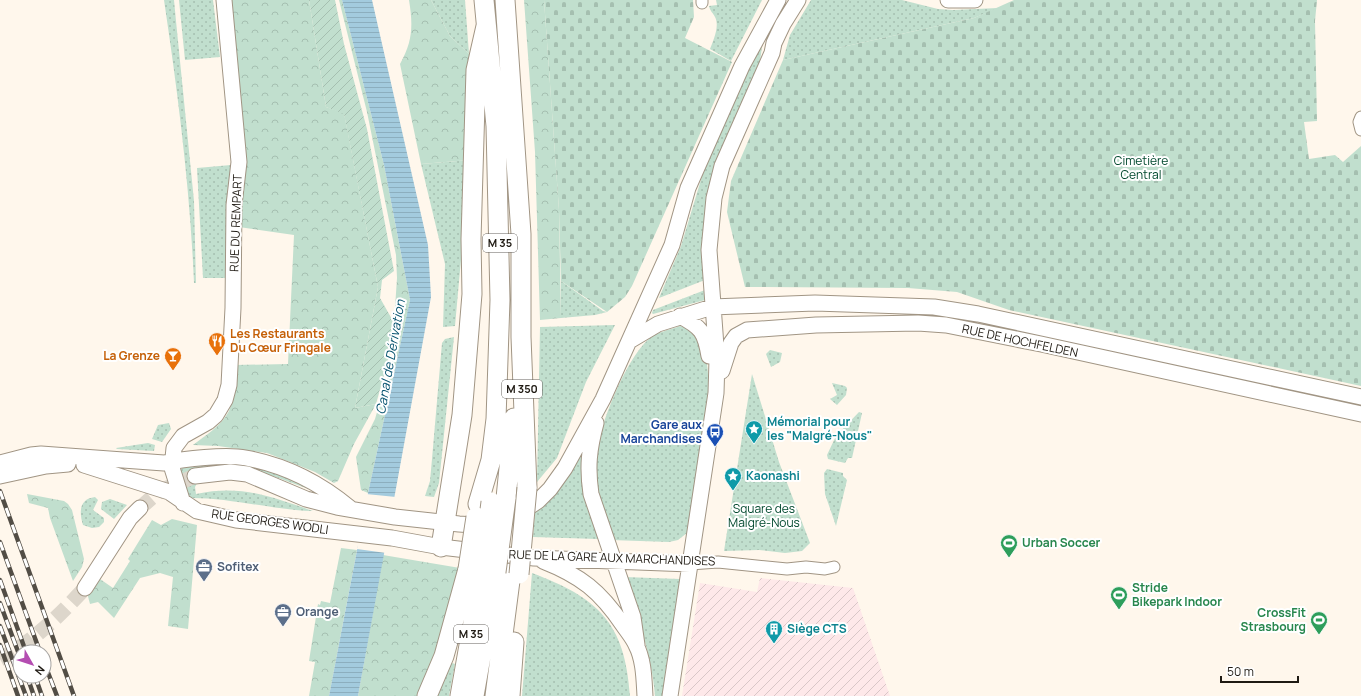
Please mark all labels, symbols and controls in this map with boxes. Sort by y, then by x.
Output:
park label: Cimetière Central [1114,152,1168,183]
street label: RUE DU REMPART [225,173,246,272]
road number: M 35 [483,234,517,252]
water label: Canal de Dérivation [371,297,409,416]
street label: RUE DE HOCHFELDEN [960,320,1080,361]
place label: Les Restaurants Du Cœur Fringale [230,325,331,356]
restaurant icon: Les Restaurants Du Cœur Fringale [207,331,227,356]
bar icon: La Grenze [163,346,183,371]
place label: La Grenze [103,347,160,364]
road number: M 350 [502,380,542,398]
place label: Mémorial pour les "Malgré-Nous" [767,413,872,444]
place label: Gare aux Marchandises [620,416,703,447]
place icon: Mémorial pour les "Malgré-Nous" [744,419,764,444]
bus stop icon: Gare aux Marchandises [705,422,725,447]
place icon: Kaonashi [723,466,743,491]
place label: Kaonashi [746,467,800,484]
park label: Square des Malgré-Nous [728,500,800,531]
street label: RUE GEORGES WODLI [211,505,330,538]
sports icon: Urban Soccer [999,533,1019,558]
place label: Urban Soccer [1022,534,1101,551]
street label: RUE DE LA GARE AUX MARCHANDISES [508,545,716,570]
office icon: Sofitex [194,557,214,582]
place label: Sofitex [217,558,259,575]
place label: Stride Bikepark Indoor [1132,579,1222,610]
sports icon: Stride Bikepark Indoor [1109,585,1129,610]
office icon: Orange [273,602,293,627]
place label: Orange [296,603,339,620]
place label: CrossFit Strasbourg [1241,604,1306,635]
sports icon: CrossFit Strasbourg [1309,610,1329,635]
building icon: Siège CTS [764,619,784,644]
place label: Siège CTS [787,620,847,637]
road number: M 35 [454,625,488,643]
north arrow [12,644,52,684]
scale bar [1221,658,1298,684]
text: N [32,663,48,678]
text: 50 m [1227,663,1254,680]

